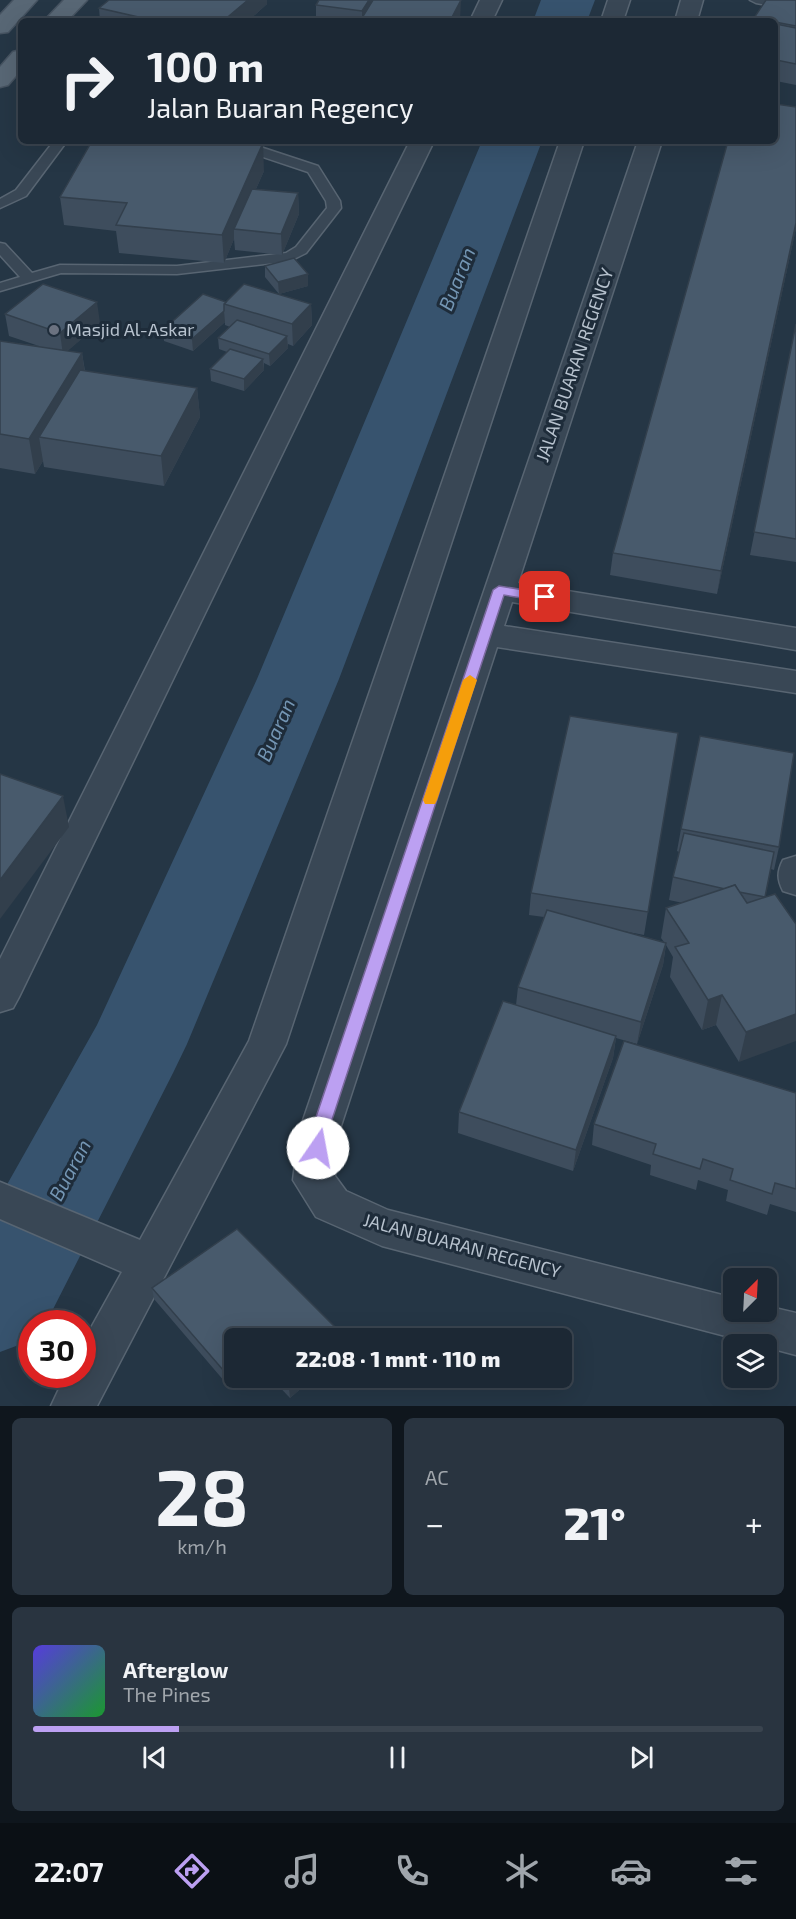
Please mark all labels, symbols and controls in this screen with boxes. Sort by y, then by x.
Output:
text: 100 m [147,40,264,90]
icon: right [48,42,126,120]
text: Jalan Buaran Regency [147,91,414,123]
water label: Buaran [433,244,480,314]
street label: JALAN BUARAN REGENCY [531,264,618,464]
place label: Masjid Al-Askar [66,318,195,340]
marker: Masjid Al-Askar [47,323,61,337]
pin [519,571,570,622]
icon: arrive [528,580,561,613]
water label: Buaran [251,695,299,765]
position arrow [286,1116,350,1180]
water label: Buaran [43,1135,95,1204]
street label: JALAN BUARAN REGENCY [361,1208,564,1282]
north arrow [723,1268,777,1322]
map controls [723,1268,777,1388]
speed limit sign: 30 [18,1310,96,1388]
button: layers [723,1334,777,1388]
text: 22:08 · 1 mnt · 110 m [295,1345,501,1371]
text: 28 [155,1448,249,1542]
text: AC [425,1465,449,1489]
text: 21° [564,1495,626,1549]
text: − [425,1503,444,1543]
text: + [745,1503,763,1543]
text: km/h [177,1534,227,1558]
text: Afterglow [123,1656,228,1682]
text: The Pines [123,1682,211,1706]
icon: previous [138,1741,171,1774]
icon: pause [381,1741,414,1774]
icon: next [625,1741,658,1774]
icon: directions [171,1850,213,1892]
icon: music [281,1850,323,1892]
icon: phone [391,1850,433,1892]
icon: climate [501,1850,543,1892]
icon: car [610,1850,652,1892]
icon: filters [720,1850,762,1892]
text: 22:07 [34,1855,103,1887]

